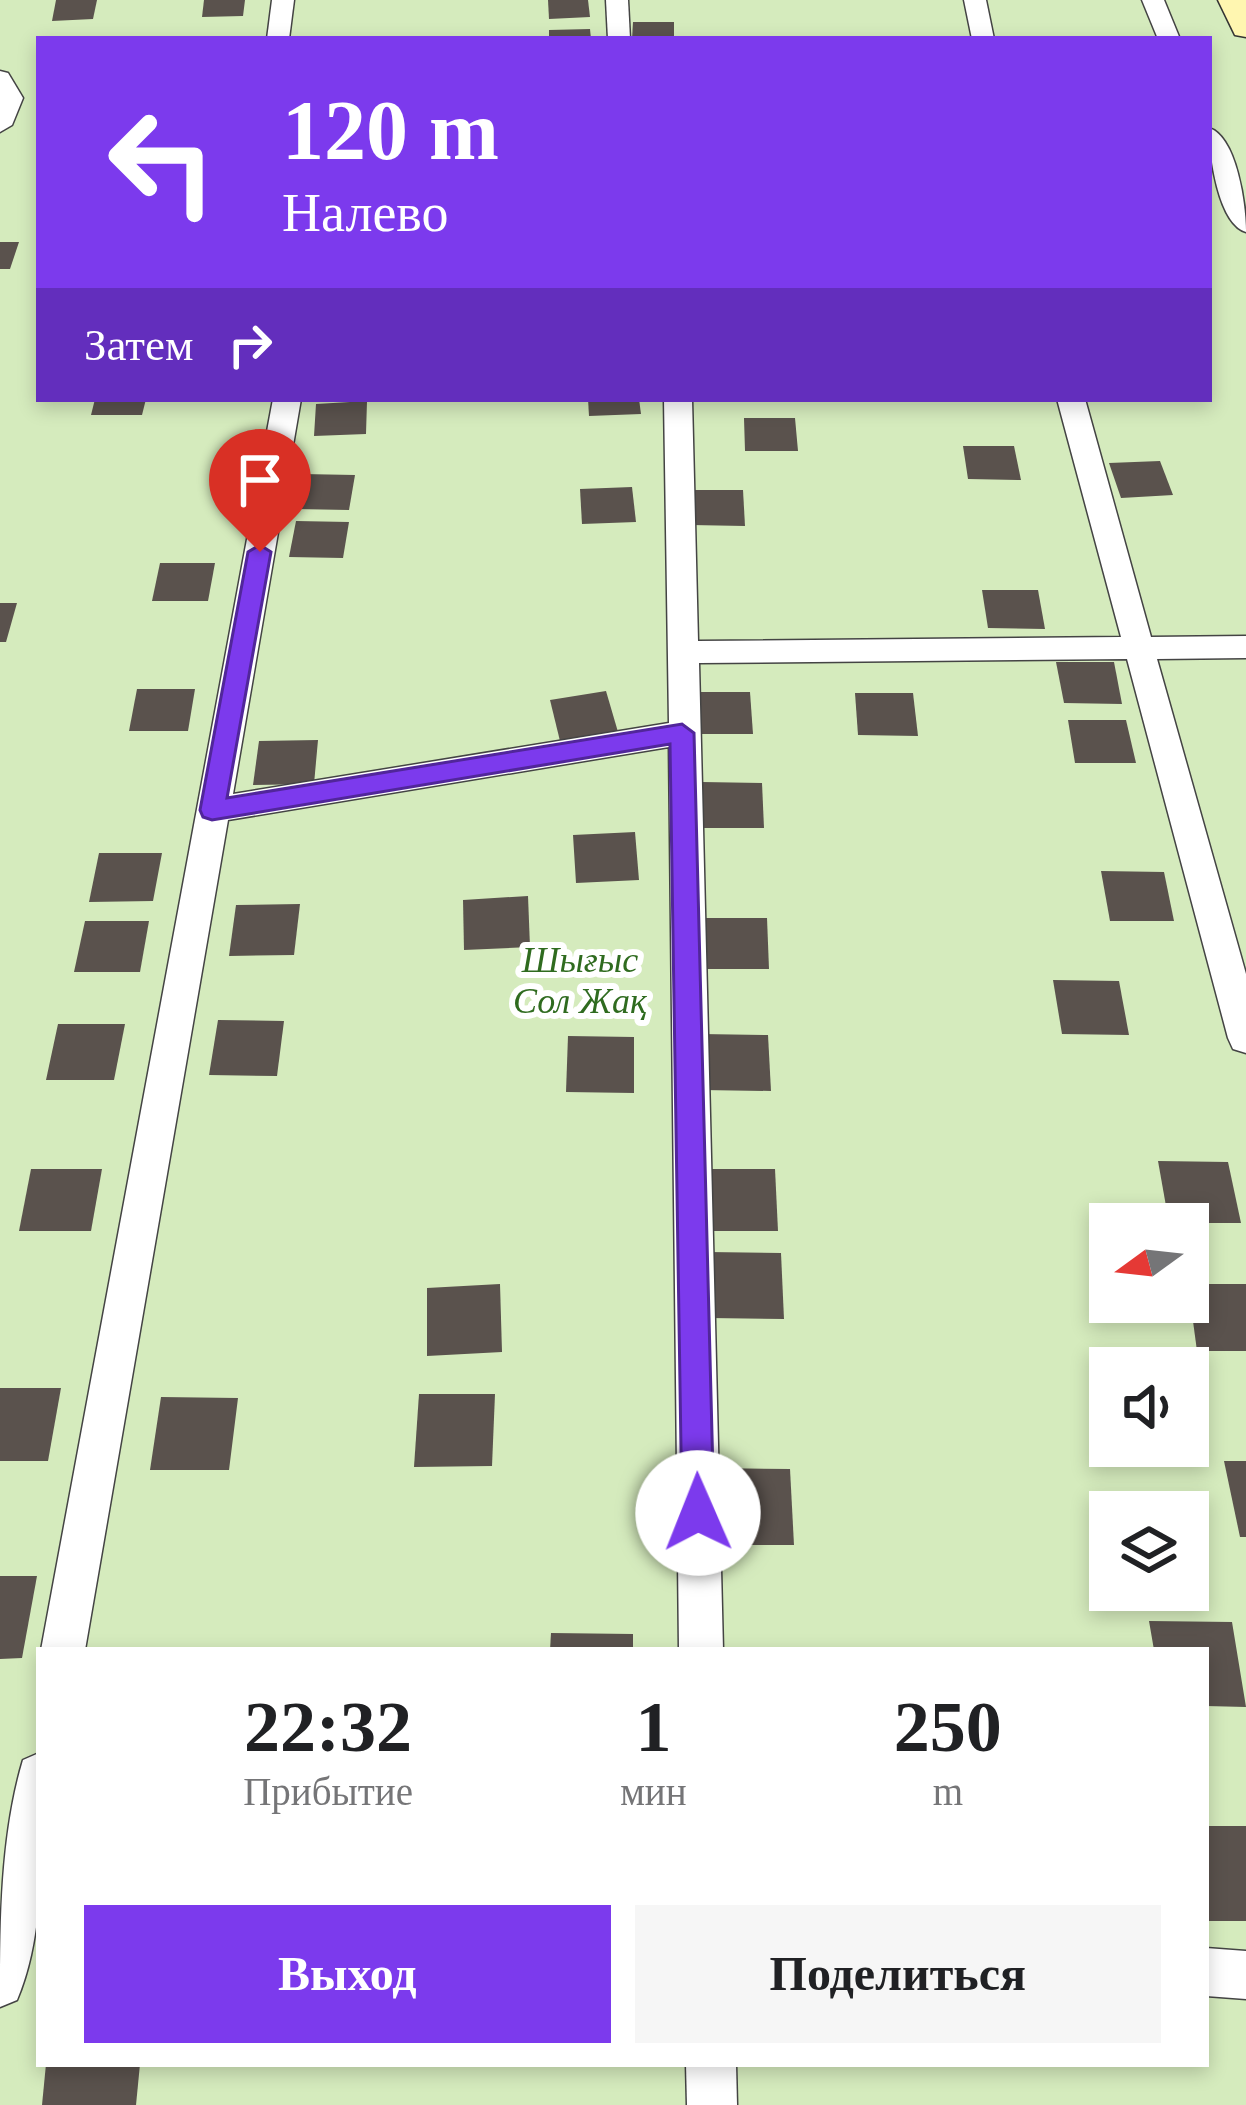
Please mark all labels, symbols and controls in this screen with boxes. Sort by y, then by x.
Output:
icon: left [84,84,240,240]
text: 120 m [282,84,499,177]
text: Налево [282,183,448,243]
icon: right [217,312,283,378]
text: Затем [84,320,193,370]
pin [209,429,311,552]
icon: arrive [227,447,293,513]
park label: Шығыс Сол Жақ [513,940,648,1021]
north arrow [1089,1203,1209,1323]
map controls [1089,1203,1209,1611]
button: sound [1089,1347,1209,1467]
position arrow [635,1450,761,1576]
button: layers [1089,1491,1209,1611]
text: 22:32 [244,1687,412,1767]
text: 1 [635,1687,671,1767]
text: 250 [894,1687,1002,1767]
text: Прибытие [243,1770,413,1813]
text: мин [620,1770,687,1813]
text: m [933,1770,963,1813]
button: Выход [84,1905,611,2043]
button: Поделиться [635,1905,1161,2043]

